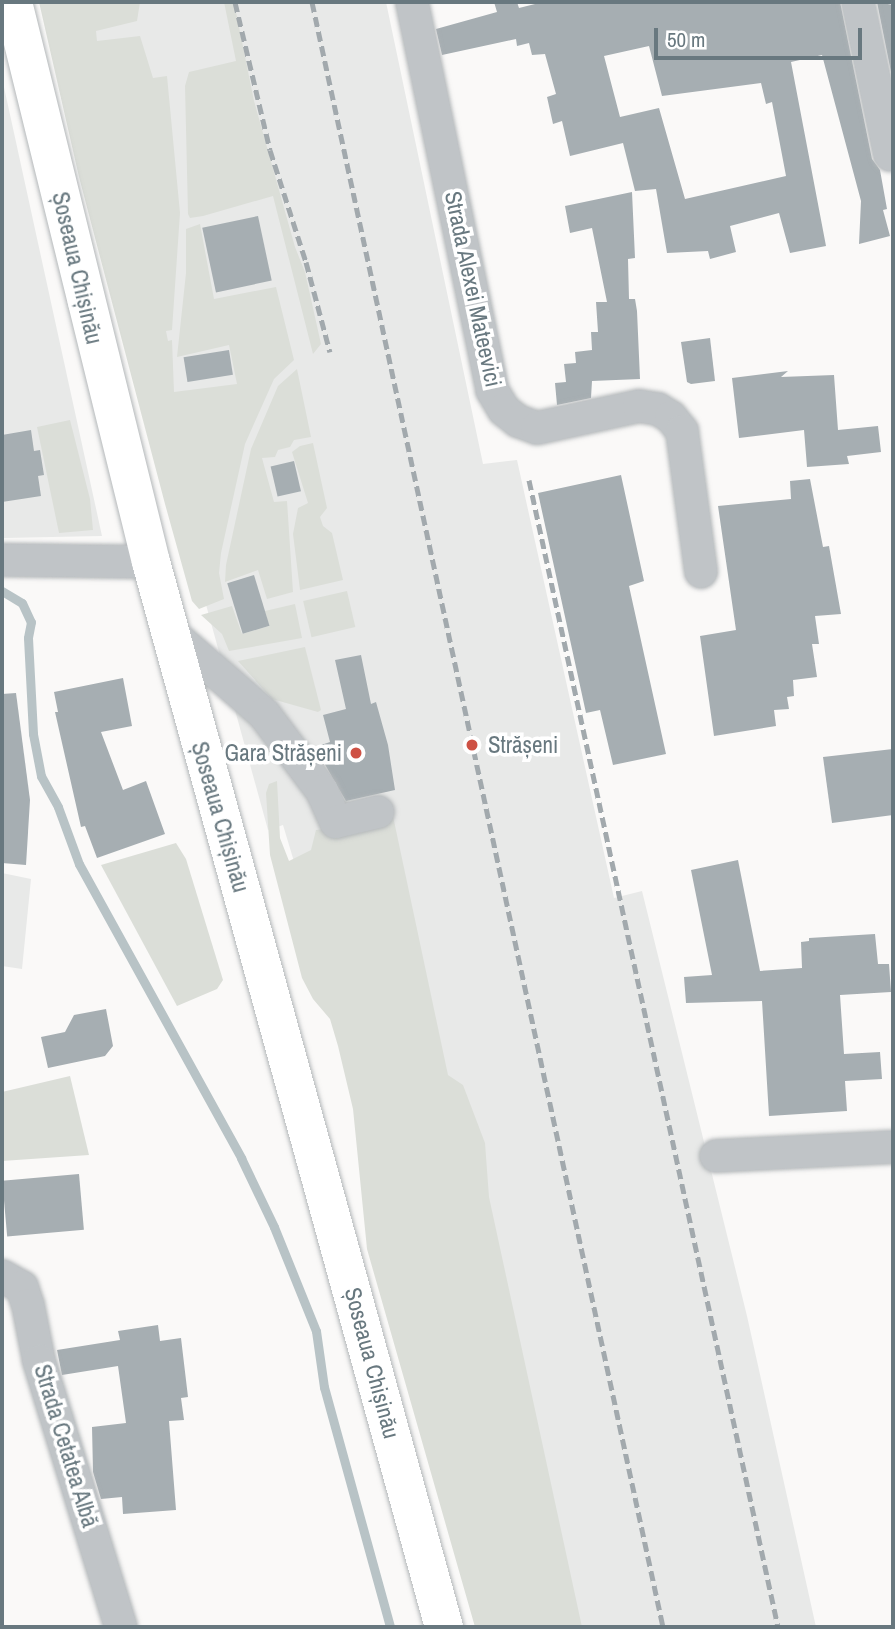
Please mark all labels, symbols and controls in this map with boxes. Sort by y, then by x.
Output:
scale bar [657,14,865,58]
text: 50 m [667,25,705,54]
street label: Strada Alexei Mateevici [439,188,507,390]
street label: Șoseaua Chișinău [46,189,108,347]
place label: Strășeni [488,731,558,759]
marker: Strășeni [462,735,482,755]
street label: Șoseaua Chișinău [185,739,255,895]
place label: Gara Strășeni [225,739,342,767]
marker: Gara Strășeni [348,745,364,761]
street label: Șoseaua Chișinău [339,1284,405,1442]
street label: Strada Cetatea Albă [28,1361,104,1531]

